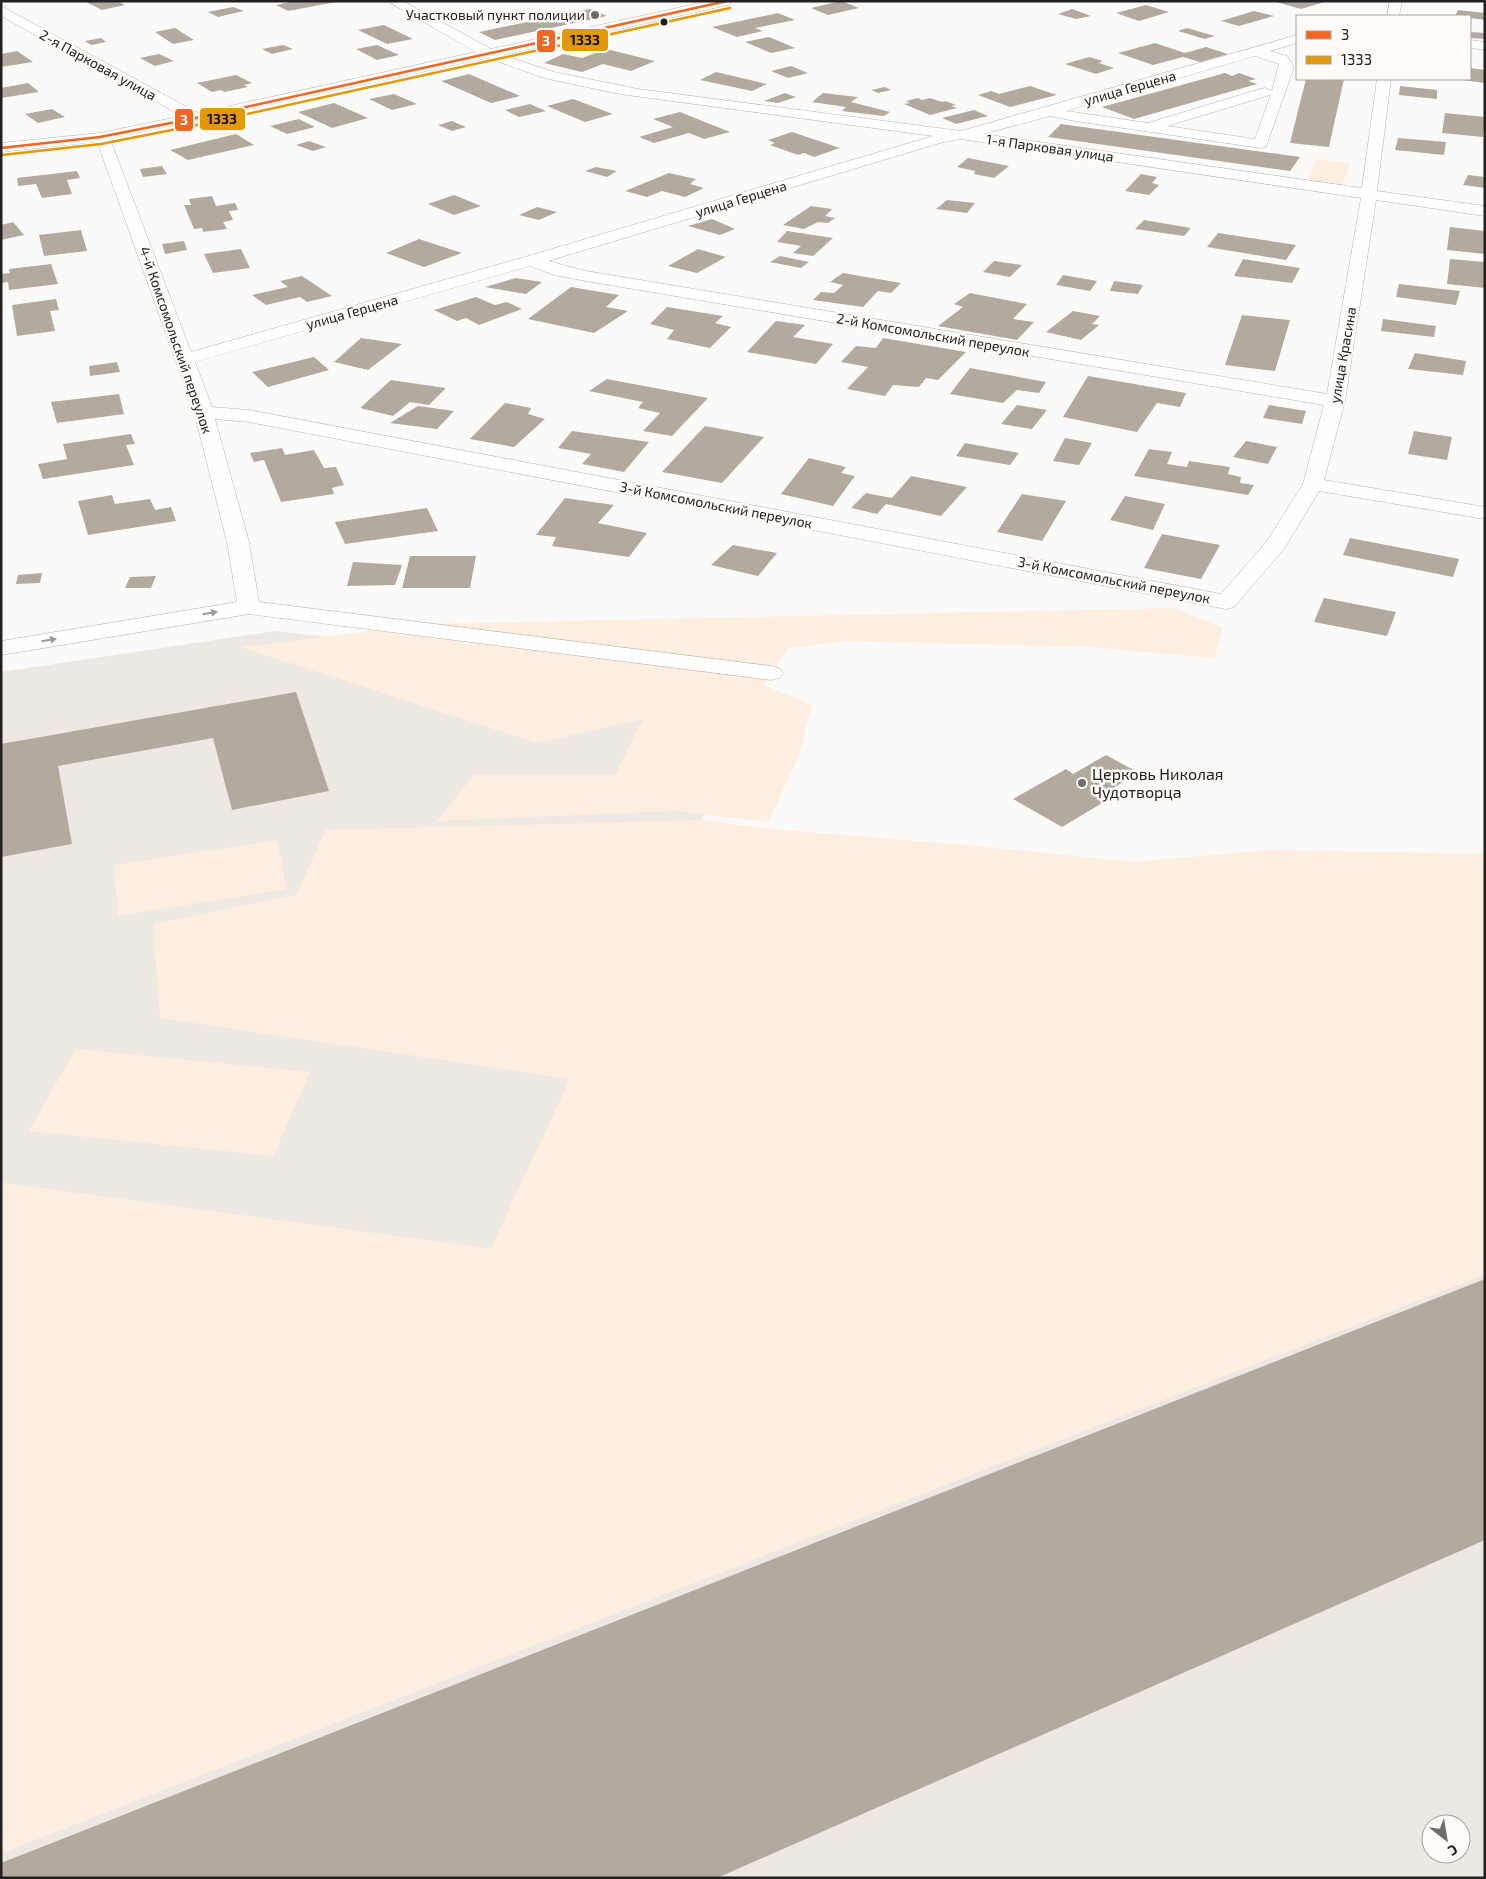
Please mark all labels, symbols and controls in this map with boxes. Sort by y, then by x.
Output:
place label: Участковый пункт полиции [406,6,585,23]
marker: Участковый пункт полиции [589,9,601,21]
legend [1296,15,1471,80]
unlabelled marker [659,17,669,27]
street label: 2-я Парковая улица [37,25,160,104]
text: 3 [1341,25,1349,43]
line badge: 1333 [561,28,609,52]
line badge: 3 [536,29,556,53]
text: 1333 [570,31,600,48]
text: 3 [542,32,550,49]
text: 1333 [1341,50,1372,68]
street label: улица Герцена [1082,66,1178,109]
line badge: 1333 [199,107,246,131]
line badge: 3 [174,108,194,132]
text: 1333 [207,110,237,127]
text: 3 [180,111,188,128]
street label: 1-я Парковая улица [985,130,1115,165]
street label: улица Герцена [693,177,789,220]
street label: 4-й Комсомольский переулок [136,244,217,436]
street label: улица Герцена [304,290,400,333]
street label: улица Красина [1326,305,1359,404]
street label: 2-й Комсомольский переулок [835,309,1032,360]
street label: 3-й Комсомольский переулок [618,477,814,532]
street label: 3-й Комсомольский переулок [1016,552,1212,607]
one-way arrow [202,609,218,617]
one-way arrow [42,636,58,644]
place label: Церковь Николая Чудотворца [1092,764,1223,802]
marker: Церковь Николая Чудотворца [1076,777,1088,789]
north arrow [1421,1814,1471,1864]
text: С [1445,1841,1461,1860]

